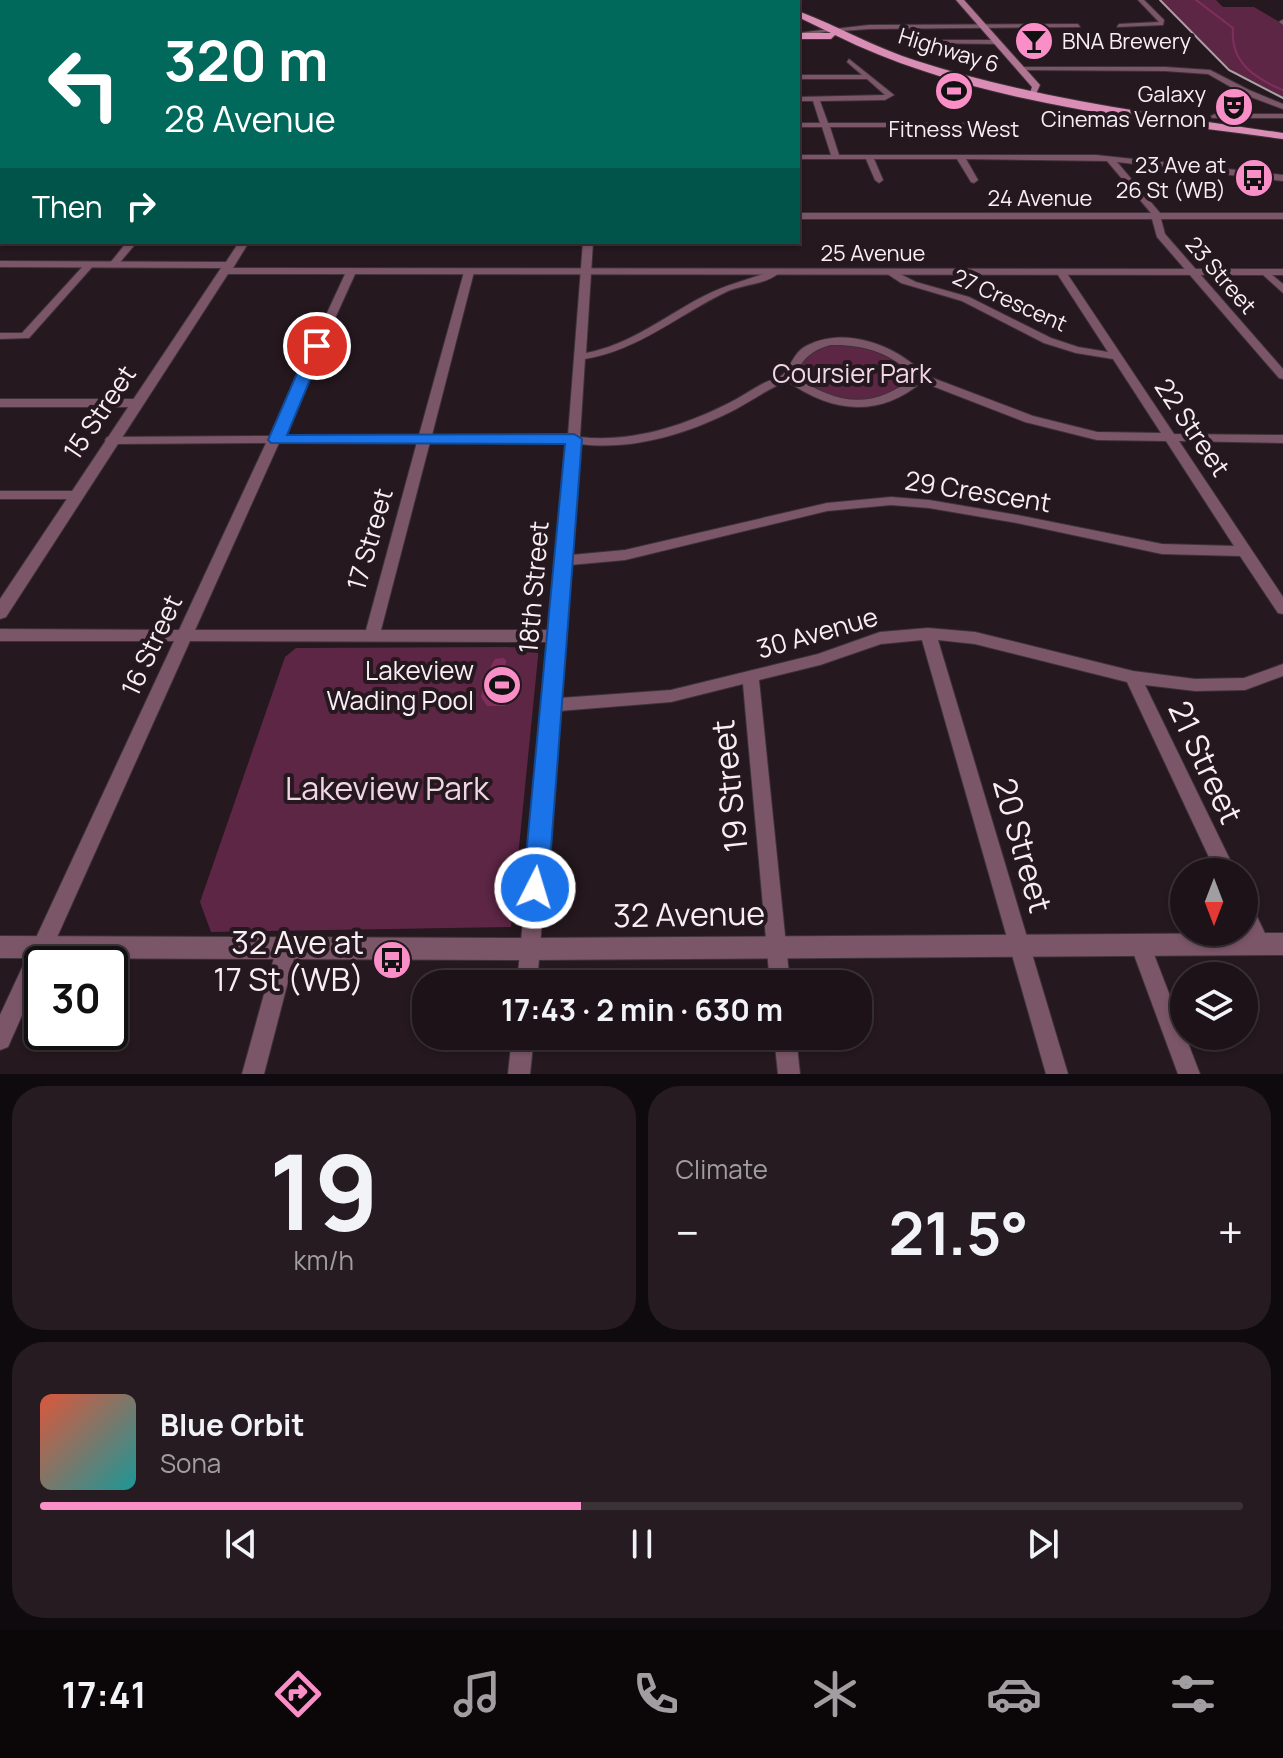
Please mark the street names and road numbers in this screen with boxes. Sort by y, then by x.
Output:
street label: Highway 6 [895,20,1003,80]
street label: 24 Avenue [988,183,1093,213]
street label: 23 Street [1179,230,1263,320]
street label: 25 Avenue [821,238,926,268]
street label: 27 Crescent [948,261,1072,339]
street label: 15 Street [54,358,144,466]
street label: 22 Street [1147,371,1239,483]
street label: 29 Crescent [902,462,1054,520]
street label: 17 Street [337,484,401,594]
street label: 18th Street [509,519,557,655]
street label: 16 Street [112,589,190,701]
street label: 30 Avenue [752,598,882,666]
street label: 21 Street [1158,693,1254,831]
street label: 19 Street [700,718,758,854]
street label: 20 Street [983,773,1063,917]
street label: 32 Avenue [613,891,765,937]

